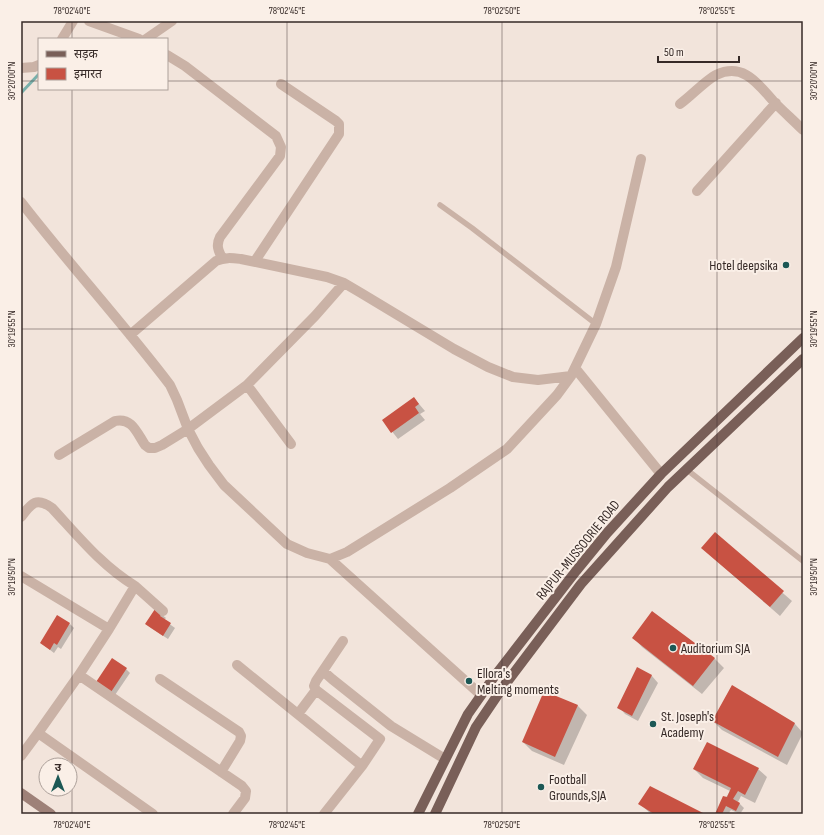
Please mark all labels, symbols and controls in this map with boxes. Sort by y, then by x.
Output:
text: 78°02'40"E [54,5,91,17]
text: 78°02'45"E [269,5,305,17]
text: 78°02'50"E [484,5,520,17]
text: 78°02'55"E [699,5,735,17]
legend [38,38,168,90]
scale bar [658,38,739,64]
text: 50 m [664,45,684,60]
text: सड़क [74,47,99,62]
text: 30°20'00"N [6,62,18,100]
text: 30°20'00"N [808,62,820,100]
text: इमारत [74,67,103,82]
place label: Hotel deepsika [709,257,778,274]
marker: Hotel deepsika [781,260,791,270]
text: 30°19'55"N [6,310,18,348]
text: 30°19'55"N [808,310,820,348]
street label: RAJPUR-MUSSOORIE ROAD [532,497,624,603]
text: 30°19'50"N [6,558,18,596]
text: 30°19'50"N [808,558,820,596]
place label: Auditorium SJA [680,640,751,657]
marker: Auditorium SJA [668,643,678,653]
place label: Ellora's Melting moments [477,665,559,698]
marker: Ellora's Melting moments [464,676,474,686]
place label: St. Joseph's Academy [660,708,714,741]
marker: St. Joseph's Academy [648,719,658,729]
north arrow [38,757,78,797]
text: उ [55,761,62,774]
place label: Football Grounds,SJA [549,771,607,804]
marker: Football Grounds,SJA [536,782,546,792]
text: 78°02'40"E [54,819,91,831]
text: 78°02'45"E [269,819,305,831]
text: 78°02'50"E [484,819,520,831]
text: 78°02'55"E [699,819,735,831]

